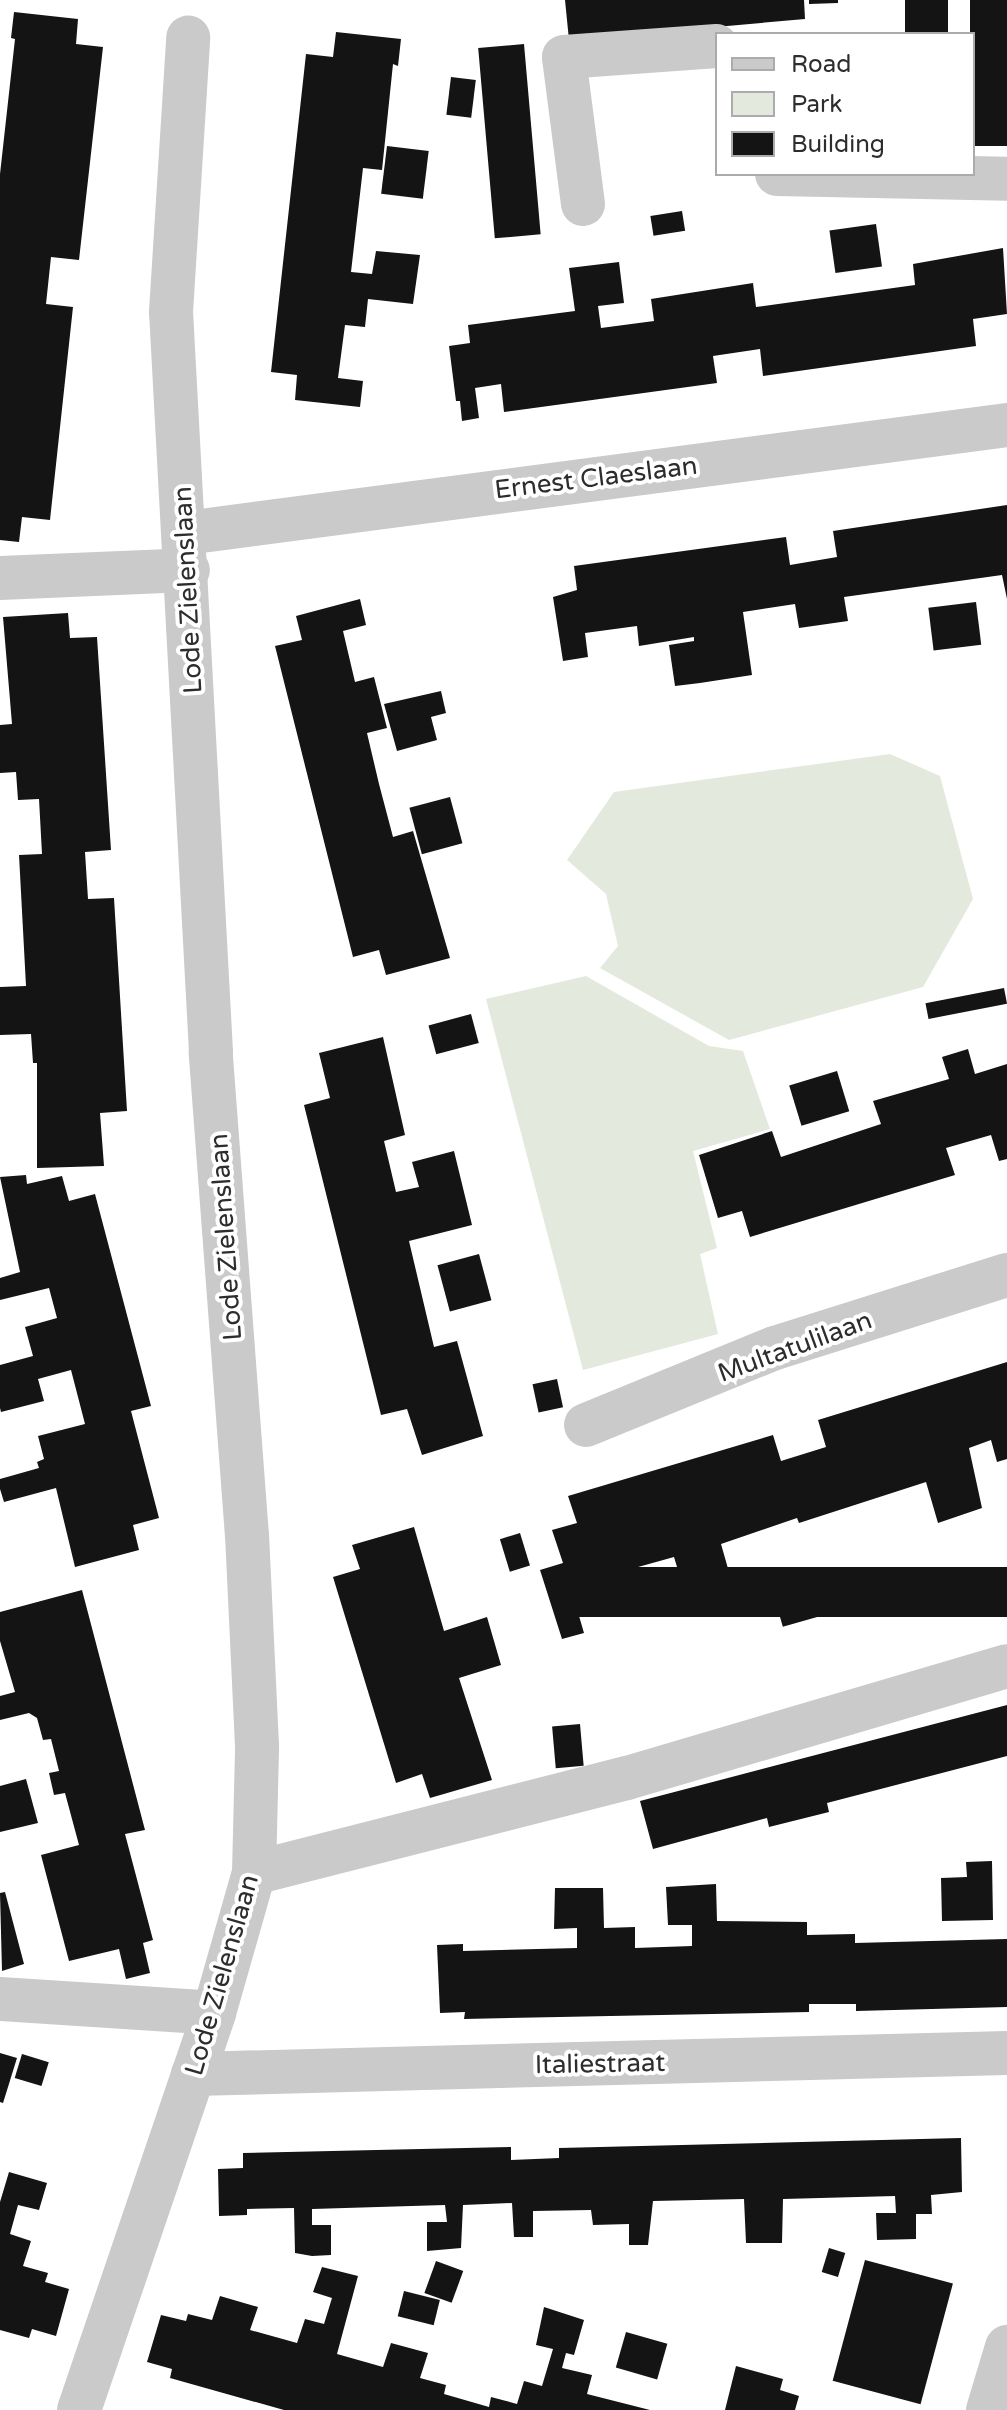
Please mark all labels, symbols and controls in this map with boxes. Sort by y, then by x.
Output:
legend [715,32,975,176]
text: Road [791,50,851,79]
text: Park [791,90,842,119]
text: Building [791,130,885,159]
street label: Ernest Claeslaan [493,450,699,506]
street label: Lode Zielenslaan [167,486,209,694]
street label: Lode Zielenslaan [203,1132,249,1342]
street label: Multatulilaan [714,1305,876,1389]
street label: Lode Zielenslaan [178,1871,266,2079]
street label: Italiestraat [535,2047,665,2081]

